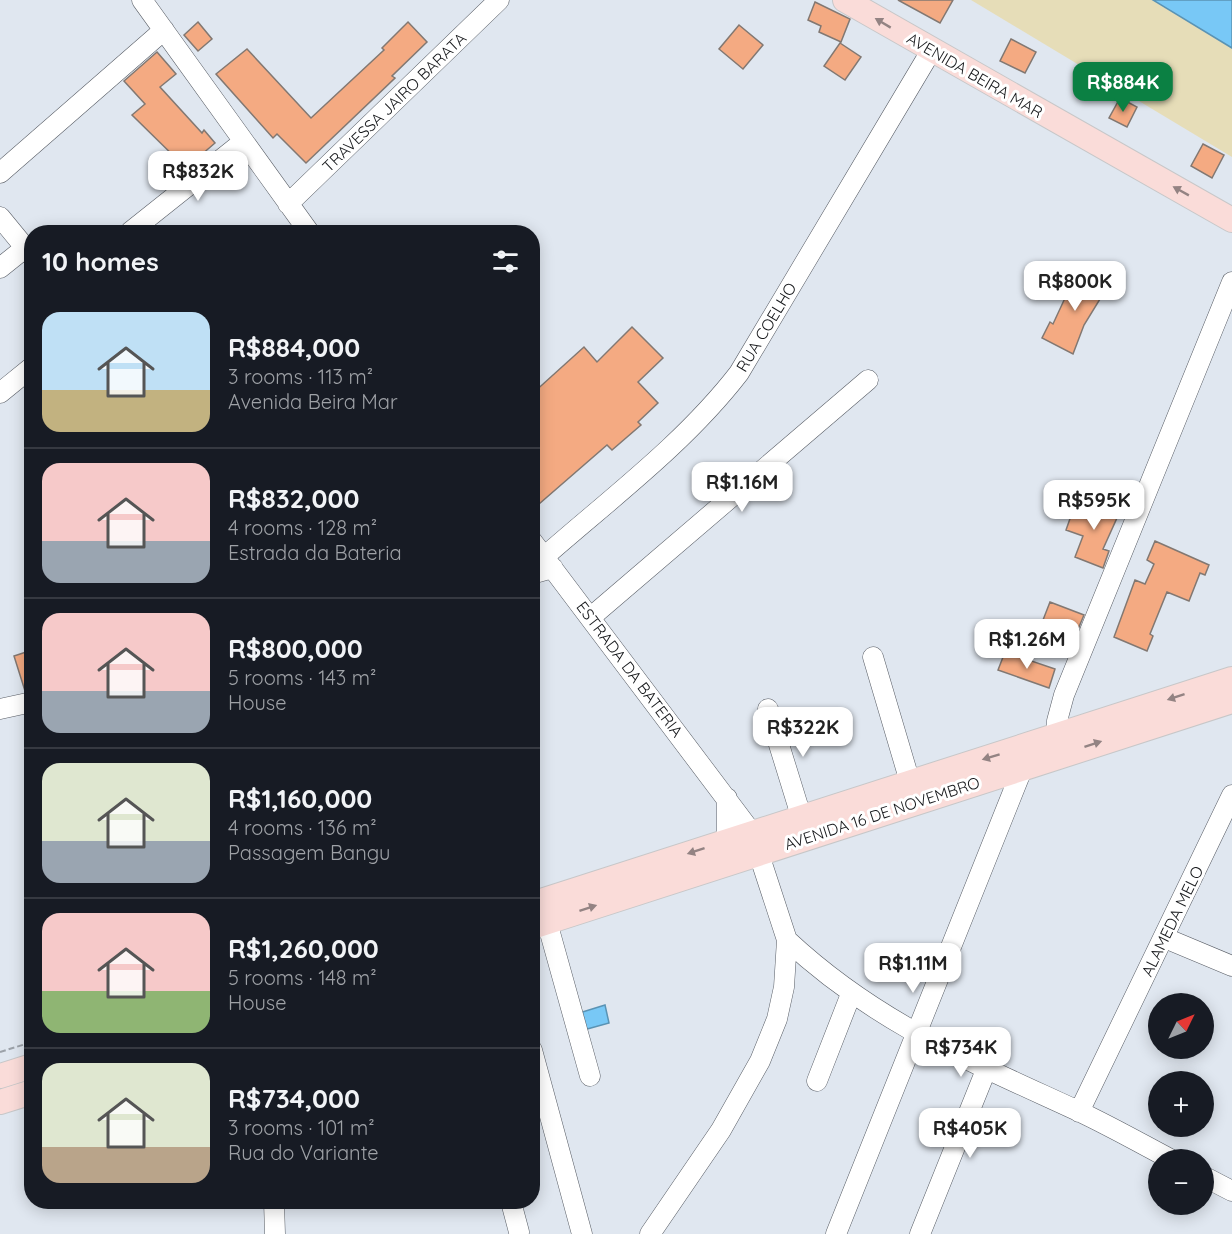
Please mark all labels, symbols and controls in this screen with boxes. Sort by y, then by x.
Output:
one-way arrow [875,17,891,28]
street label: TRAVESSA JAIRO BARATA [318,28,470,176]
street label: AVENIDA BEIRA MAR [903,28,1047,122]
pin: R$884K [1074,62,1172,113]
text: R$884K [1087,69,1159,94]
pin: R$832K [149,151,247,202]
text: R$832K [162,158,234,183]
one-way arrow [1172,186,1189,196]
text: 10 homes [42,245,159,278]
icon: filters [489,245,522,278]
pin: R$800K [1026,261,1124,312]
text: R$800K [1038,268,1112,293]
street label: RUA COELHO [731,279,801,375]
text: R$884,000 [228,331,360,364]
icon: home [90,336,162,408]
text: 3 rooms · 113 m² [228,364,373,389]
text: Avenida Beira Mar [228,389,398,414]
pin: R$1.16M [687,462,797,513]
text: R$1.16M [706,469,778,494]
pin: R$595K [1045,480,1143,531]
text: R$832,000 [228,482,359,515]
icon: home [90,487,162,559]
text: R$595K [1057,487,1131,512]
text: 4 rooms · 128 m² [228,515,377,540]
text: Estrada da Bateria [228,540,402,565]
street label: ESTRADA DA BATERIA [572,597,688,741]
pin: R$1.26M [972,619,1082,670]
text: R$1.26M [988,626,1066,651]
text: R$800,000 [228,632,363,665]
icon: home [90,637,162,709]
text: 5 rooms · 143 m² [228,665,376,690]
text: House [228,690,287,715]
one-way arrow [1167,693,1185,702]
pin: R$322K [754,707,852,758]
text: R$322K [767,714,839,739]
one-way arrow [1084,739,1102,749]
one-way arrow [982,752,1000,762]
street label: AVENIDA 16 DE NOVEMBRO [782,772,982,854]
text: R$1,160,000 [228,782,372,815]
icon: home [90,787,162,859]
text: 4 rooms · 136 m² [228,815,377,840]
text: Passagem Bangu [228,840,390,865]
one-way arrow [687,846,705,856]
street label: ALAMEDA MELO [1137,862,1207,980]
one-way arrow [579,903,597,913]
text: R$1,260,000 [228,932,379,965]
icon: home [90,937,162,1009]
pin: R$1.11M [858,943,968,994]
text: R$1.11M [878,950,948,975]
text: 5 rooms · 148 m² [228,965,377,990]
text: House [228,990,287,1015]
north arrow [1148,993,1214,1059]
map controls [1148,993,1214,1215]
pin: R$734K [912,1027,1010,1078]
text: R$734K [925,1034,997,1059]
button: + [1148,1071,1214,1137]
text: R$734,000 [228,1082,360,1115]
icon: home [90,1087,162,1159]
pin: R$405K [921,1108,1019,1159]
text: 3 rooms · 101 m² [228,1115,375,1140]
text: R$405K [933,1115,1007,1140]
text: Rua do Variante [228,1140,379,1165]
button: − [1148,1149,1214,1215]

